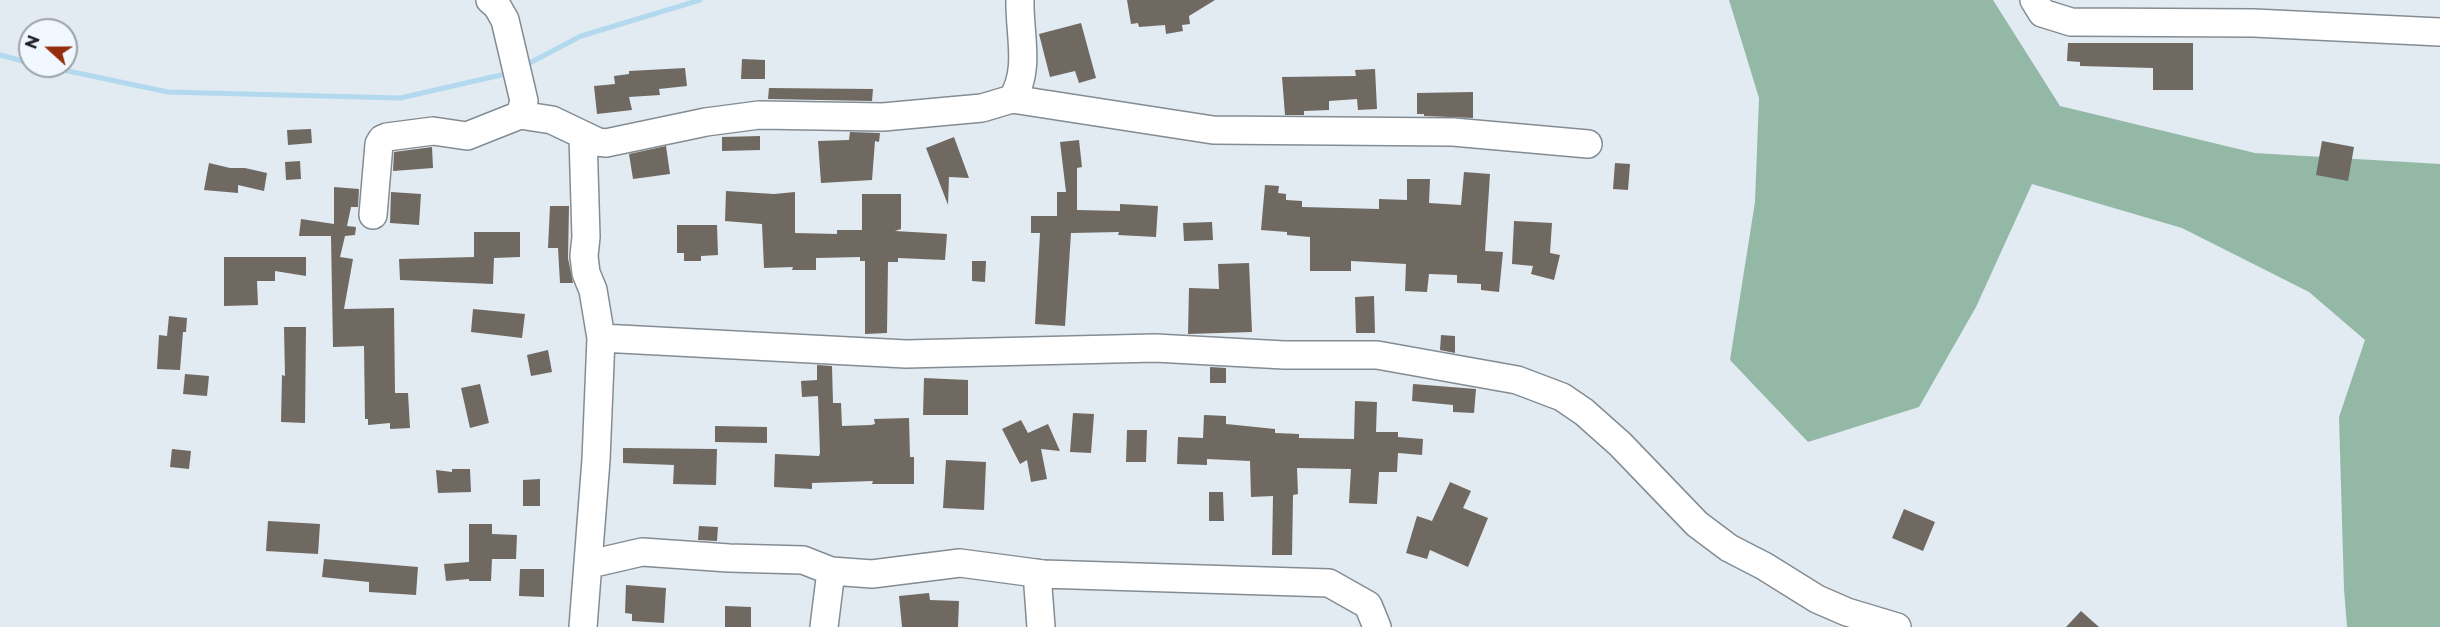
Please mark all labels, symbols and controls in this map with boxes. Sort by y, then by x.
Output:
north arrow [18,18,78,78]
text: N [21,33,44,52]

